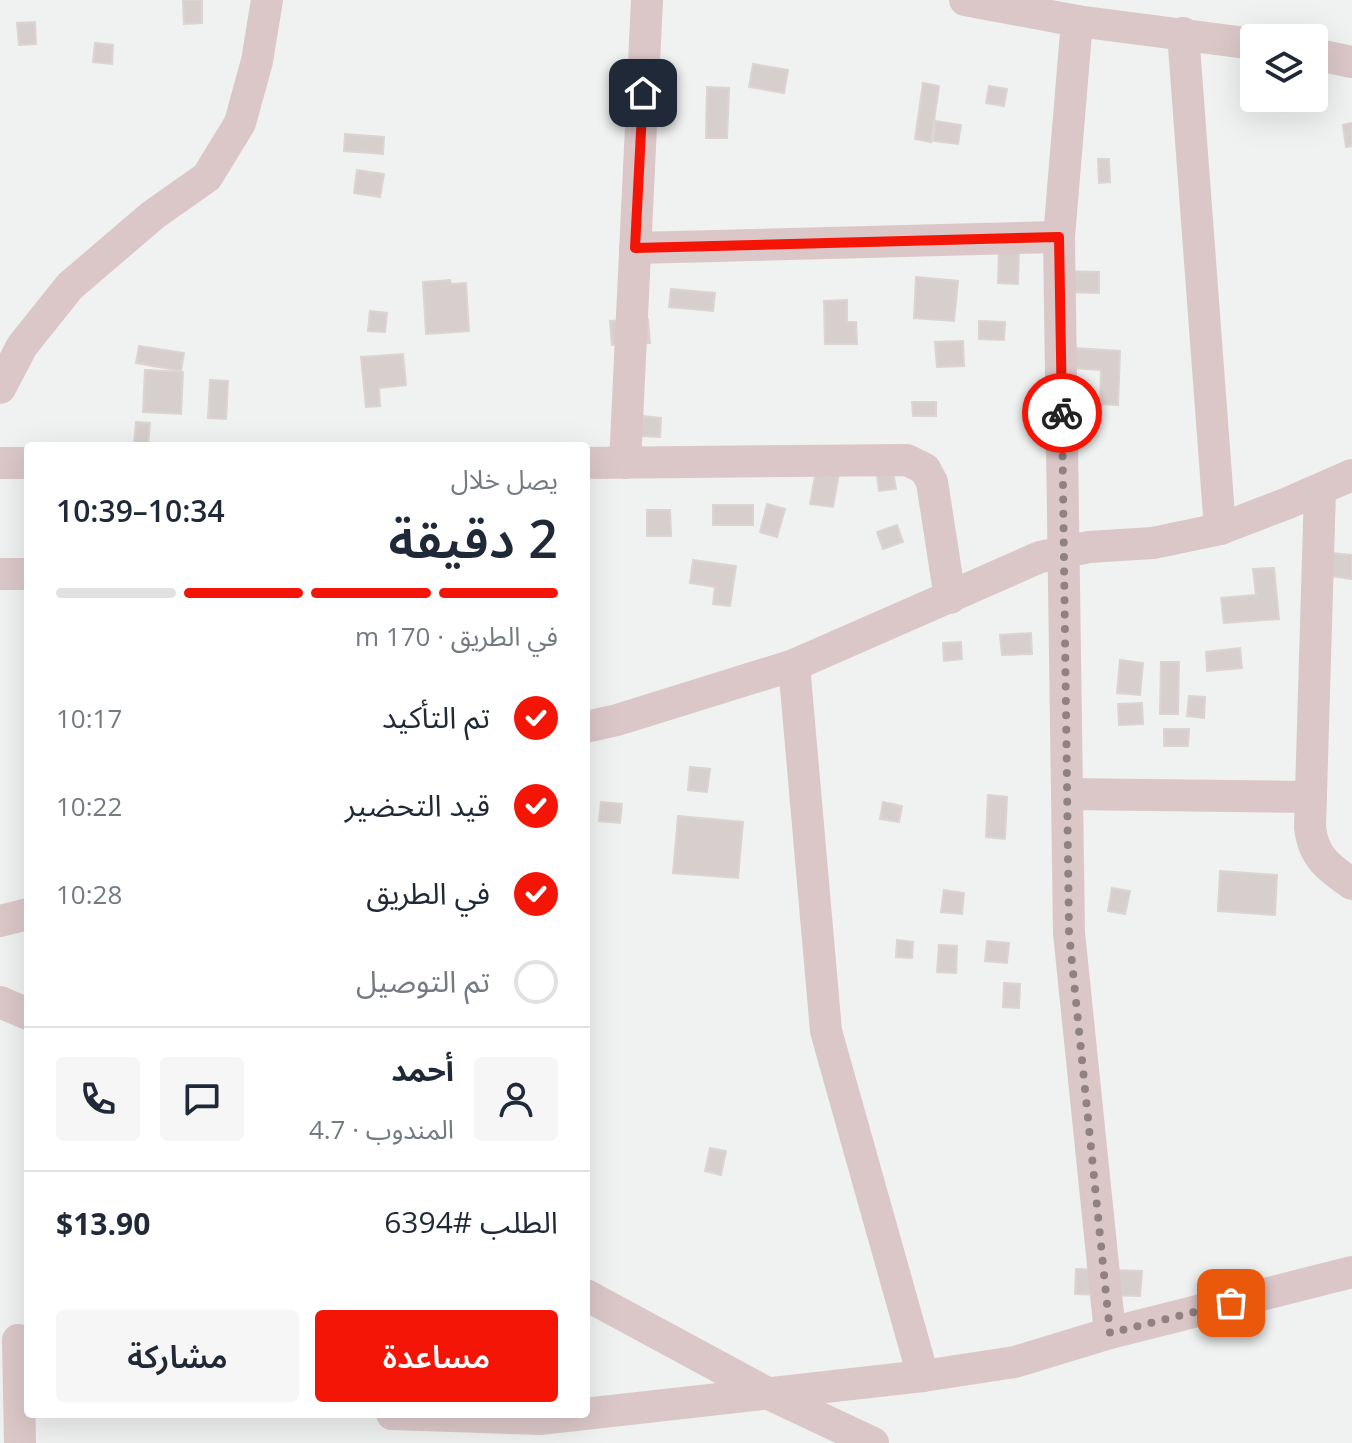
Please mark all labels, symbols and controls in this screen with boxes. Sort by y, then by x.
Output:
map controls [1240,24,1328,112]
button: layers [1240,24,1328,112]
pin [609,59,677,127]
icon: home [621,71,665,115]
courier [1022,373,1102,453]
icon: bike [1040,391,1084,435]
text: يصل خلال [451,461,558,497]
text: 10:34–10:39 [56,490,225,531]
text: 2 دقيقة [389,502,558,573]
text: في الطريق · 170 m [355,618,558,654]
text: تم التأكيد [382,696,490,737]
icon: check [514,696,558,740]
text: 10:17 [56,700,122,736]
text: قيد التحضير [345,784,490,825]
icon: check [514,784,558,828]
text: 10:22 [56,788,122,824]
text: في الطريق [366,872,490,913]
icon: check [514,872,558,916]
text: 10:28 [56,876,122,912]
text: تم التوصيل [356,960,490,1001]
text: أحمد [391,1049,454,1090]
button: phone [56,1057,140,1141]
button: chat [160,1057,244,1141]
button: person [474,1057,558,1141]
text: المندوب · 4.7 [309,1111,454,1147]
text: الطلب #6394 [384,1201,558,1242]
text: $13.90 [56,1203,150,1244]
pin [1197,1269,1265,1337]
icon: bag [1209,1281,1253,1325]
button: مشاركة [56,1310,299,1402]
button: مساعدة [315,1310,558,1402]

